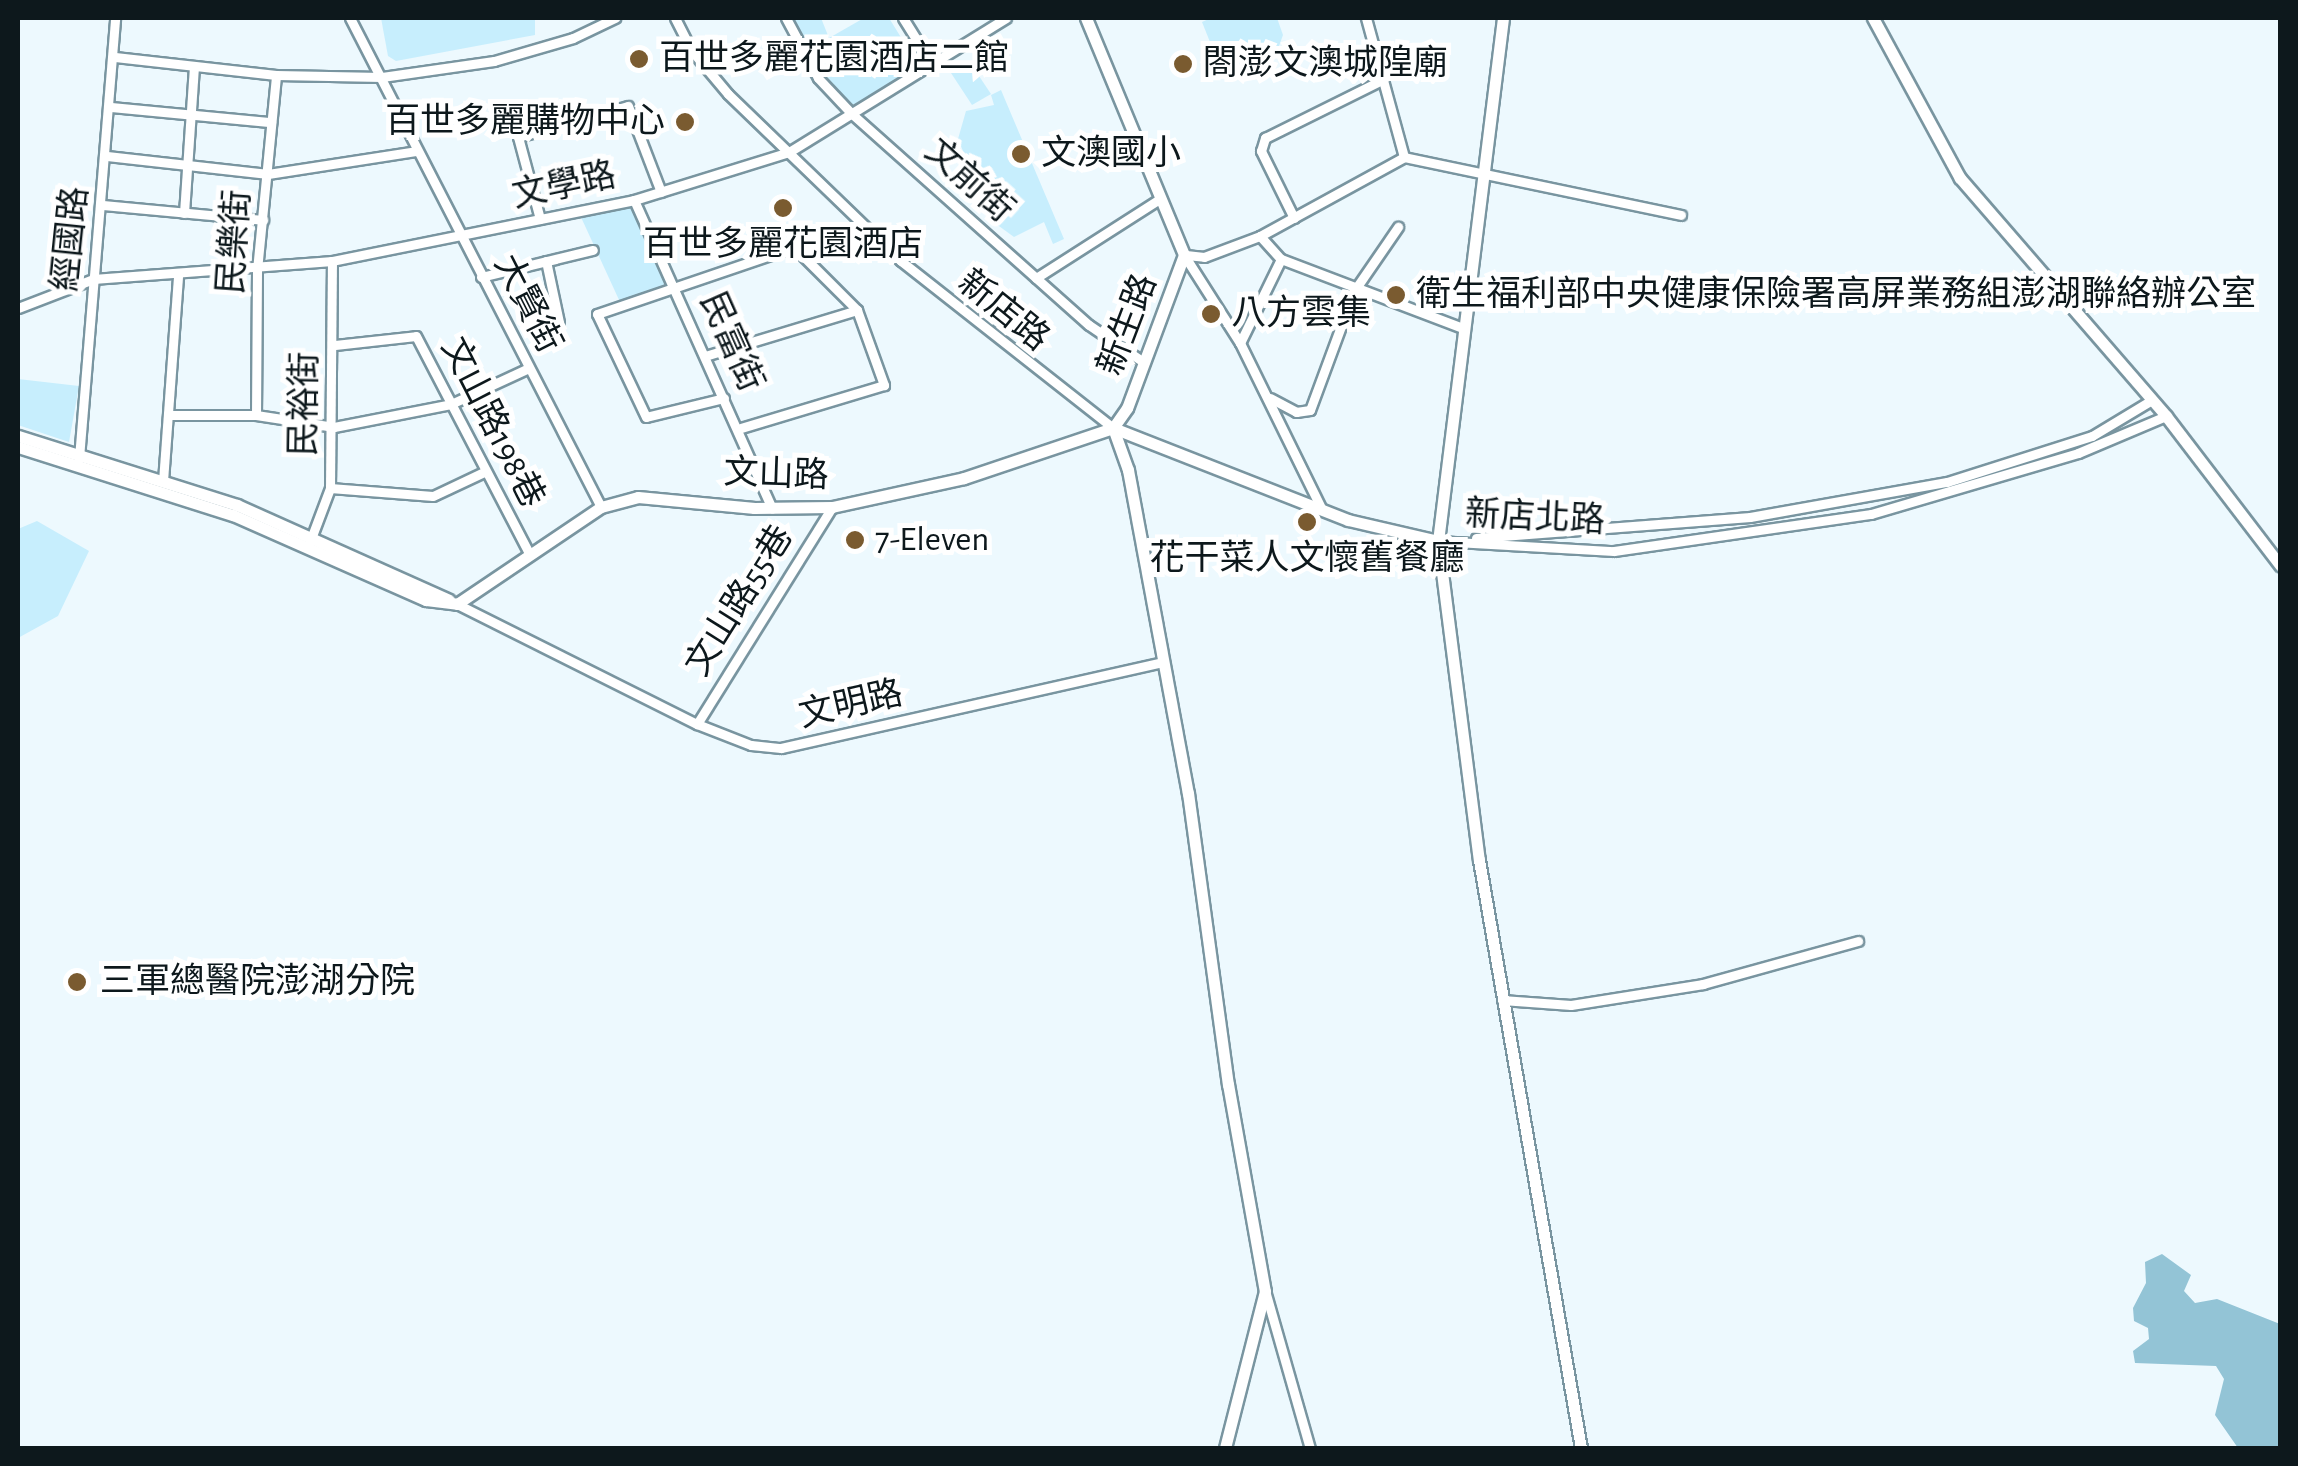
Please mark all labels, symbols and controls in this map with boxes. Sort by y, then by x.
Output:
place label: 百世多麗花園酒店二館 [659,38,1009,80]
place label: 閤澎文澳城隍廟 [1203,43,1448,85]
marker: 百世多麗花園酒店二館 [628,48,650,70]
marker: 閤澎文澳城隍廟 [1172,53,1194,75]
place label: 百世多麗購物中心 [385,101,665,143]
marker: 百世多麗購物中心 [674,111,696,133]
street label: 文前街 [916,130,1022,232]
place label: 文澳國小 [1041,133,1181,175]
marker: 文澳國小 [1010,143,1032,165]
street label: 文學路 [508,155,620,217]
street label: 經國路 [45,185,97,293]
street label: 民樂街 [210,188,260,296]
marker: 百世多麗花園酒店 [772,197,794,219]
place label: 百世多麗花園酒店 [643,224,923,266]
street label: 大賢街 [484,248,570,360]
street label: 新店路 [949,262,1057,360]
street label: 新生路 [1090,268,1166,382]
place label: 衛生福利部中央健康保險署高屏業務組澎湖聯絡辦公室 [1416,274,2256,316]
marker: 衛生福利部中央健康保險署高屏業務組澎湖聯絡辦公室 [1385,284,1407,306]
street label: 民富街 [690,285,772,399]
place label: 八方雲集 [1231,293,1371,335]
marker: 八方雲集 [1200,303,1222,325]
street label: 文山路198巷 [431,331,553,515]
street label: 民裕街 [283,351,327,457]
street label: 文山路 [723,452,829,498]
street label: 新店北路 [1464,493,1606,543]
marker: 花干菜人文懷舊餐廳 [1296,511,1318,533]
street label: 文山路55巷 [677,518,803,684]
place label: 7-Eleven [875,519,989,561]
marker: 7-Eleven [844,529,866,551]
place label: 花干菜人文懷舊餐廳 [1150,538,1464,580]
street label: 文明路 [795,673,907,737]
place label: 三軍總醫院澎湖分院 [100,961,415,1003]
marker: 三軍總醫院澎湖分院 [64,969,90,995]

